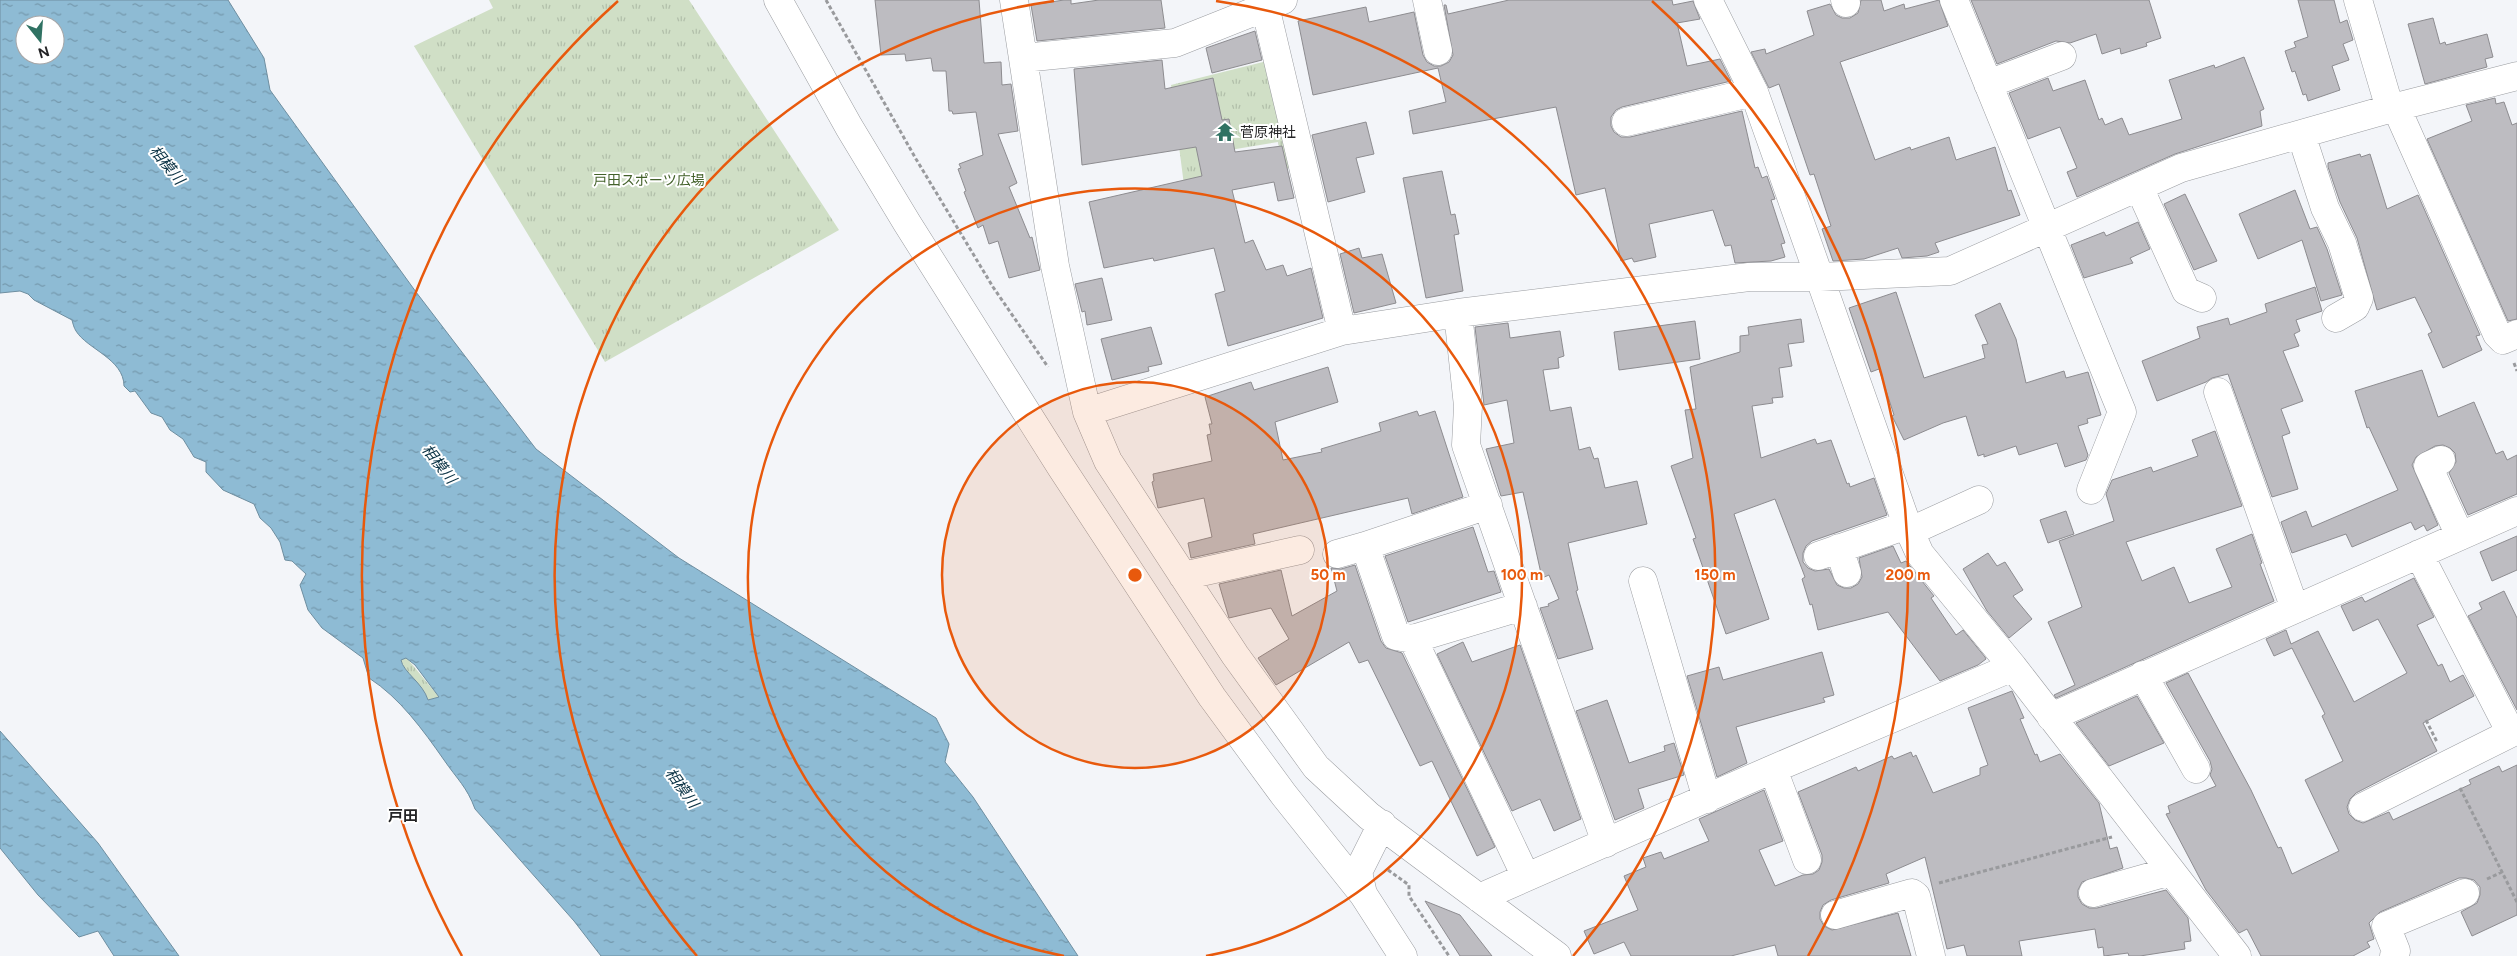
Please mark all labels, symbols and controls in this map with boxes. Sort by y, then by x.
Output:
north arrow [15,15,65,65]
text: N [36,42,51,62]
temple icon: 菅原神社 [1214,121,1236,143]
place label: 菅原神社 [1240,124,1296,141]
water label: 相模川 [146,142,189,190]
park label: 戸田スポーツ広場 [593,172,705,189]
water label: 相模川 [418,441,461,489]
centre of rings [1126,566,1144,584]
text: 50 m [1310,566,1346,584]
text: 100 m [1501,566,1543,584]
text: 150 m [1694,566,1736,584]
text: 200 m [1886,566,1930,584]
water label: 相模川 [661,765,704,813]
district label: 戸田 [388,807,418,825]

